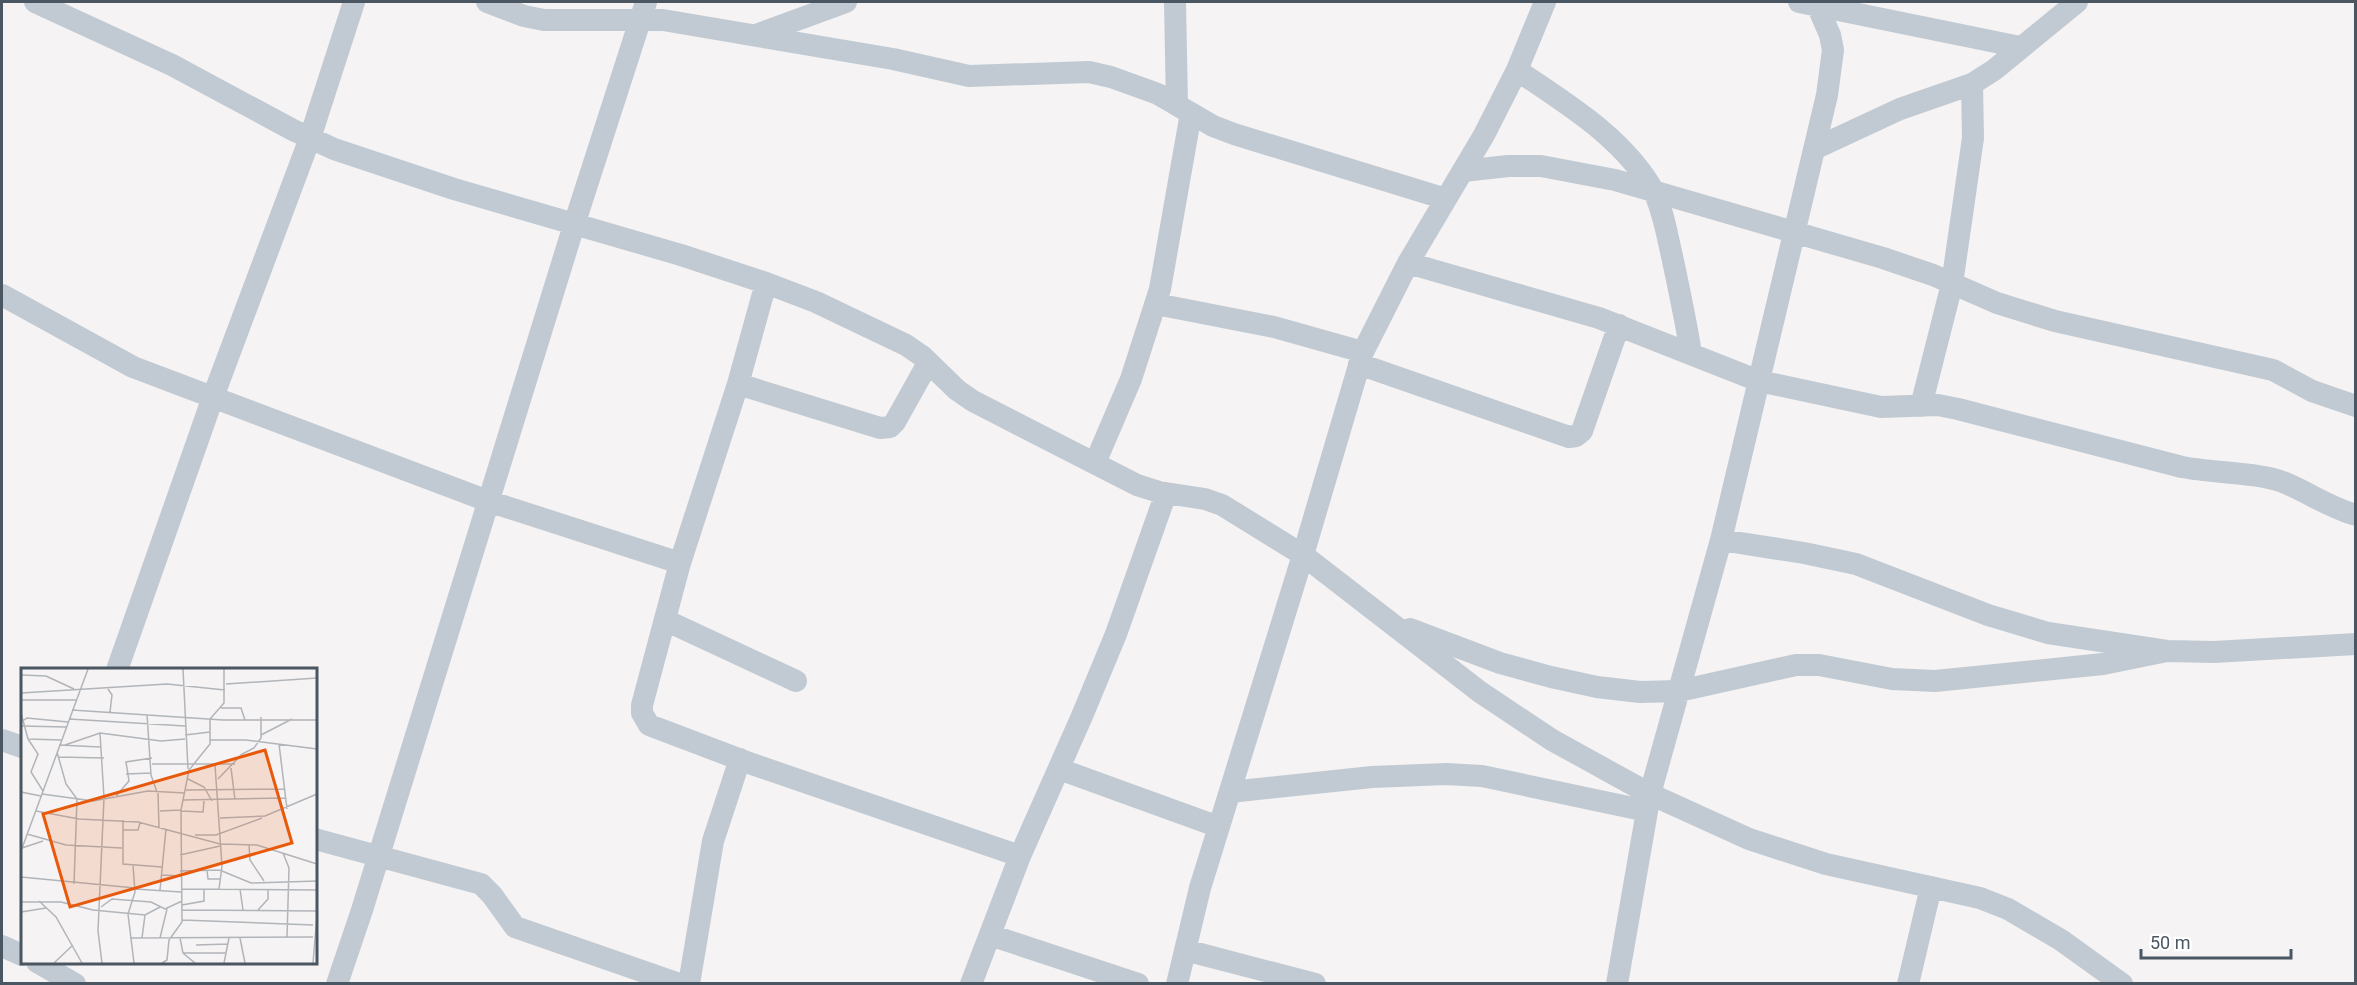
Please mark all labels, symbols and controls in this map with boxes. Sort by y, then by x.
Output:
inset map [21,668,316,964]
scale bar [2141,922,2291,960]
text: 50 m [2150,932,2190,953]

